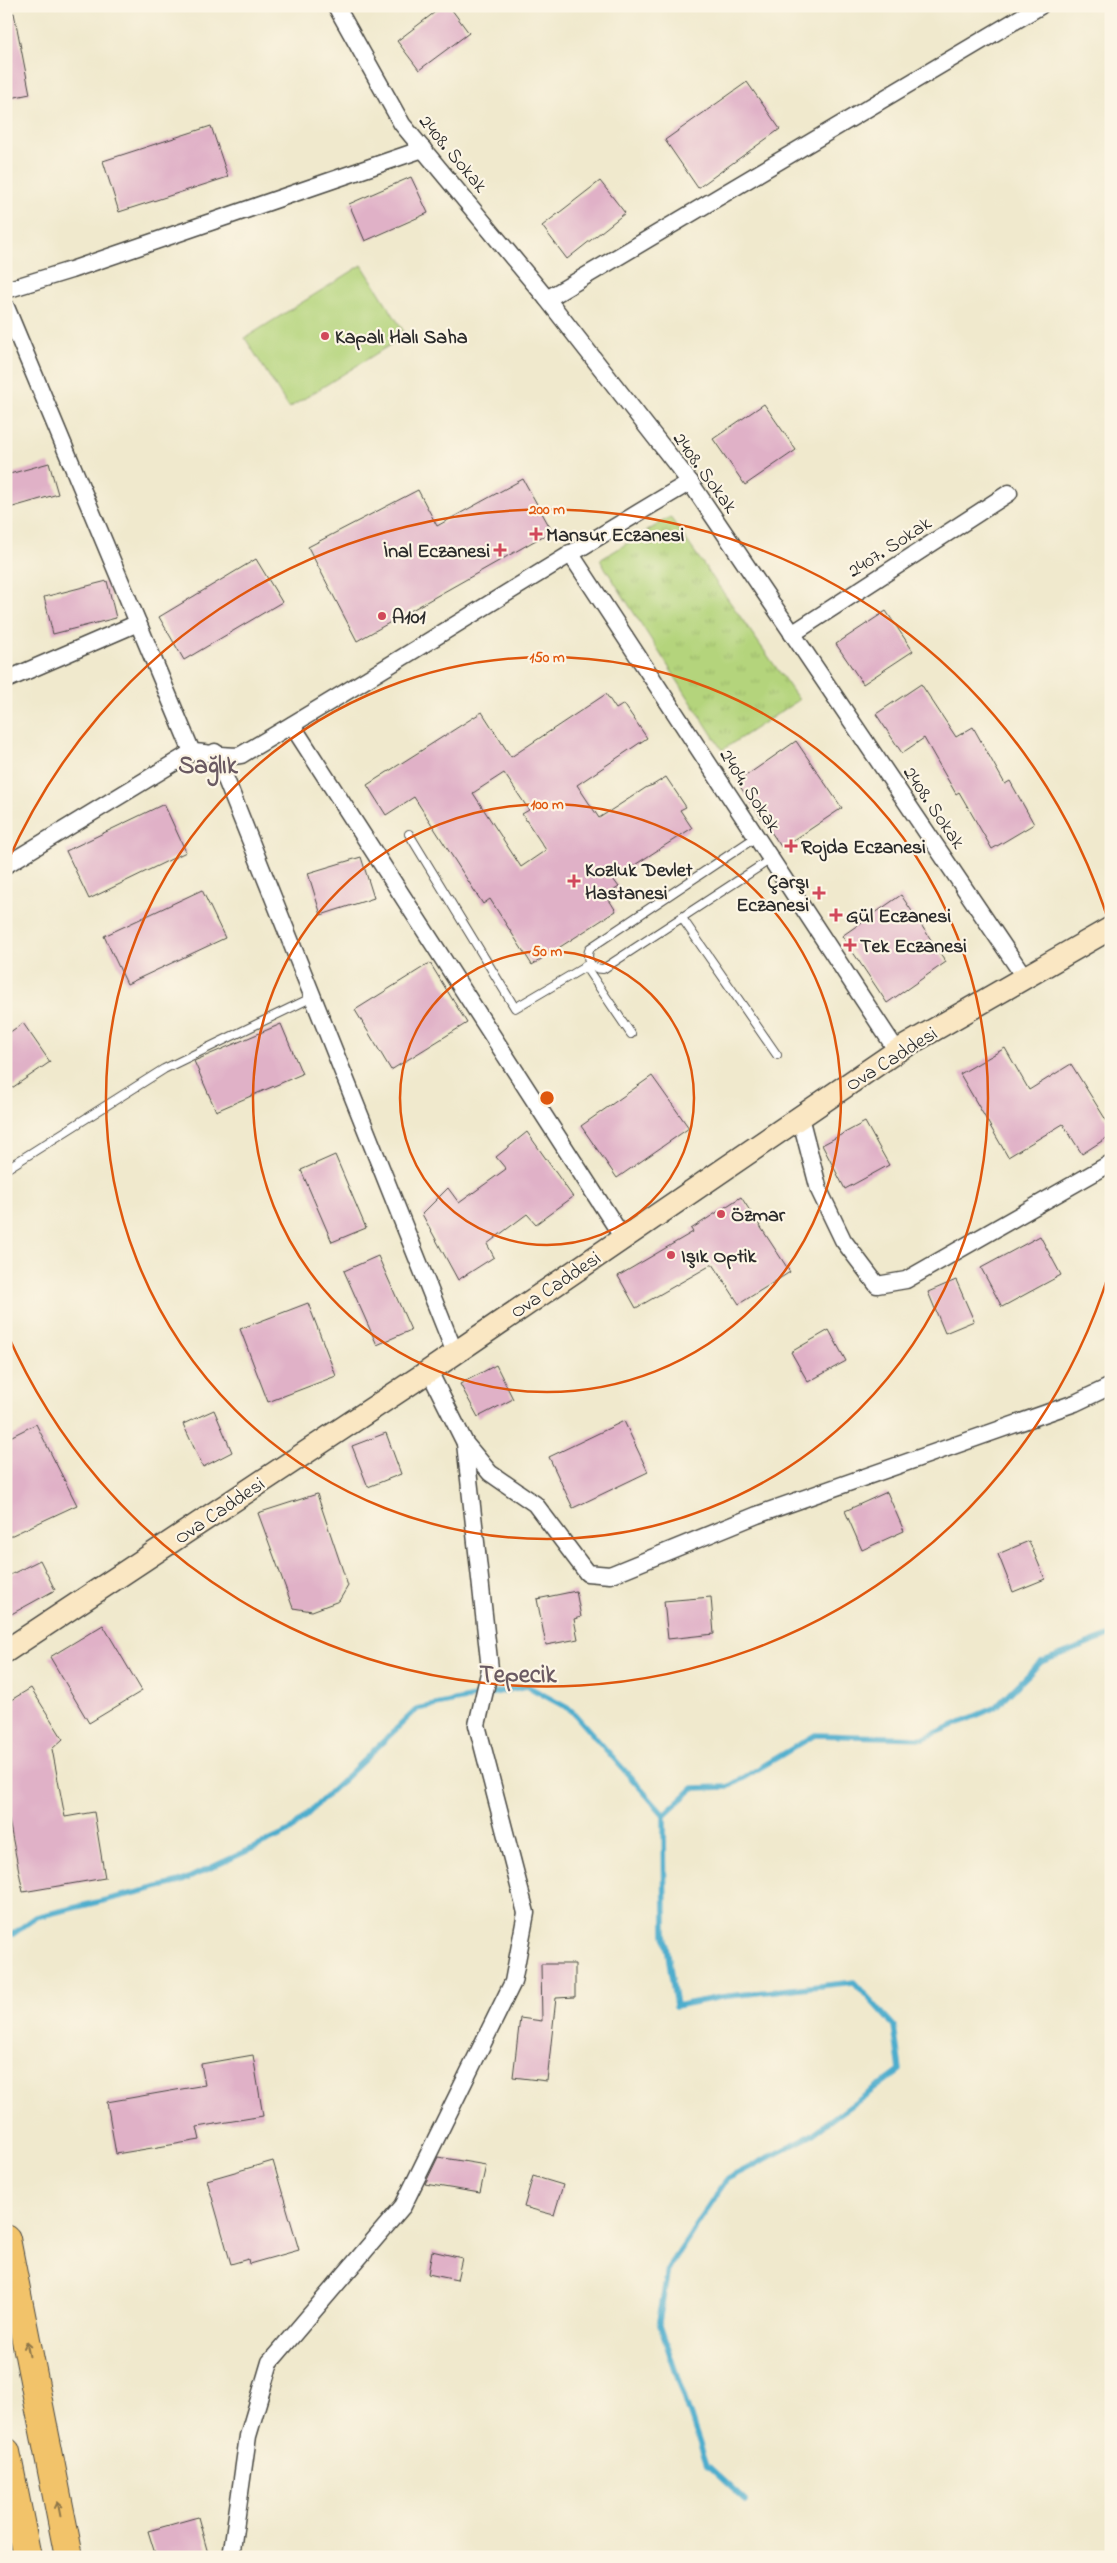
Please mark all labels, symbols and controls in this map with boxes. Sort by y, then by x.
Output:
street label: 2408. Sokak [411,109,494,200]
place label: Kapalı Halı Saha [335,324,468,353]
marker: Kapalı Halı Saha [319,330,331,342]
street label: 2408. Sokak [665,427,744,520]
text: 200 m [528,499,565,521]
street label: 2407. Sokak [843,510,938,586]
place label: Mansur Eczanesi [546,522,685,551]
marker: Mansur Eczanesi [530,528,542,540]
place label: İnal Eczanesi [384,538,490,567]
marker: İnal Eczanesi [494,544,506,556]
place label: A101 [392,604,426,633]
marker: A101 [376,610,388,622]
text: 150 m [529,647,565,669]
street label: 2404. Sokak [711,744,787,839]
district label: Sağlık [178,749,239,787]
street label: 2408. Sokak [895,761,971,856]
text: 100 m [530,794,564,816]
place label: Rojda Eczanesi [801,834,926,863]
marker: Rojda Eczanesi [785,840,797,852]
place label: Kozluk Devlet Hastanesi [585,857,693,909]
place label: Çarşı Eczanesi [736,869,809,921]
marker: Kozluk Devlet Hastanesi [567,874,581,888]
marker: Çarşı Eczanesi [813,887,825,899]
place label: Gül Eczanesi [846,903,951,932]
marker: Gül Eczanesi [830,909,842,921]
place label: Tek Eczanesi [860,933,967,962]
marker: Tek Eczanesi [844,939,856,951]
text: 50 m [532,941,563,963]
street label: Ova Caddesi [841,1020,944,1100]
centre of rings [538,1089,556,1107]
place label: Özmar [731,1202,786,1231]
marker: Özmar [715,1208,727,1220]
place label: Işık Optik [681,1243,758,1272]
street label: Ova Caddesi [505,1245,607,1327]
marker: Işık Optik [665,1249,677,1261]
street label: Ova Caddesi [169,1471,271,1553]
district label: Tepecik [480,1658,557,1694]
one-way arrow [23,2342,32,2358]
one-way arrow [54,2501,64,2517]

